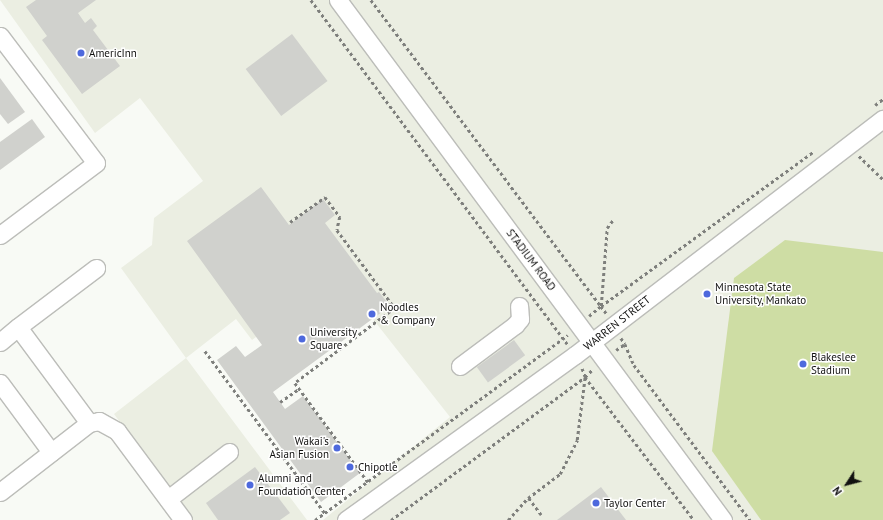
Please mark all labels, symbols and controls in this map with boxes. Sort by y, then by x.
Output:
place label: AmericInn [89,46,137,60]
marker: AmericInn [76,48,86,58]
street label: STADIUM ROAD [504,227,558,293]
place label: Minnesota State University, Mankato [715,281,807,307]
marker: Minnesota State University, Mankato [702,289,712,299]
street label: WARREN STREET [581,293,653,353]
place label: Noodles & Company [380,301,435,327]
marker: Noodles & Company [367,309,377,319]
place label: University Square [310,326,357,352]
marker: University Square [297,334,307,344]
place label: Blakeslee Stadium [811,351,856,377]
marker: Blakeslee Stadium [798,359,808,369]
place label: Wakai's Asian Fusion [269,435,329,461]
marker: Wakai's Asian Fusion [332,443,342,453]
place label: Chipotle [358,460,398,474]
marker: Chipotle [345,462,355,472]
north arrow [827,464,867,504]
place label: Alumni and Foundation Center [258,472,345,498]
marker: Alumni and Foundation Center [245,480,255,490]
text: N [830,484,845,498]
place label: Taylor Center [604,496,666,510]
marker: Taylor Center [591,498,601,508]

